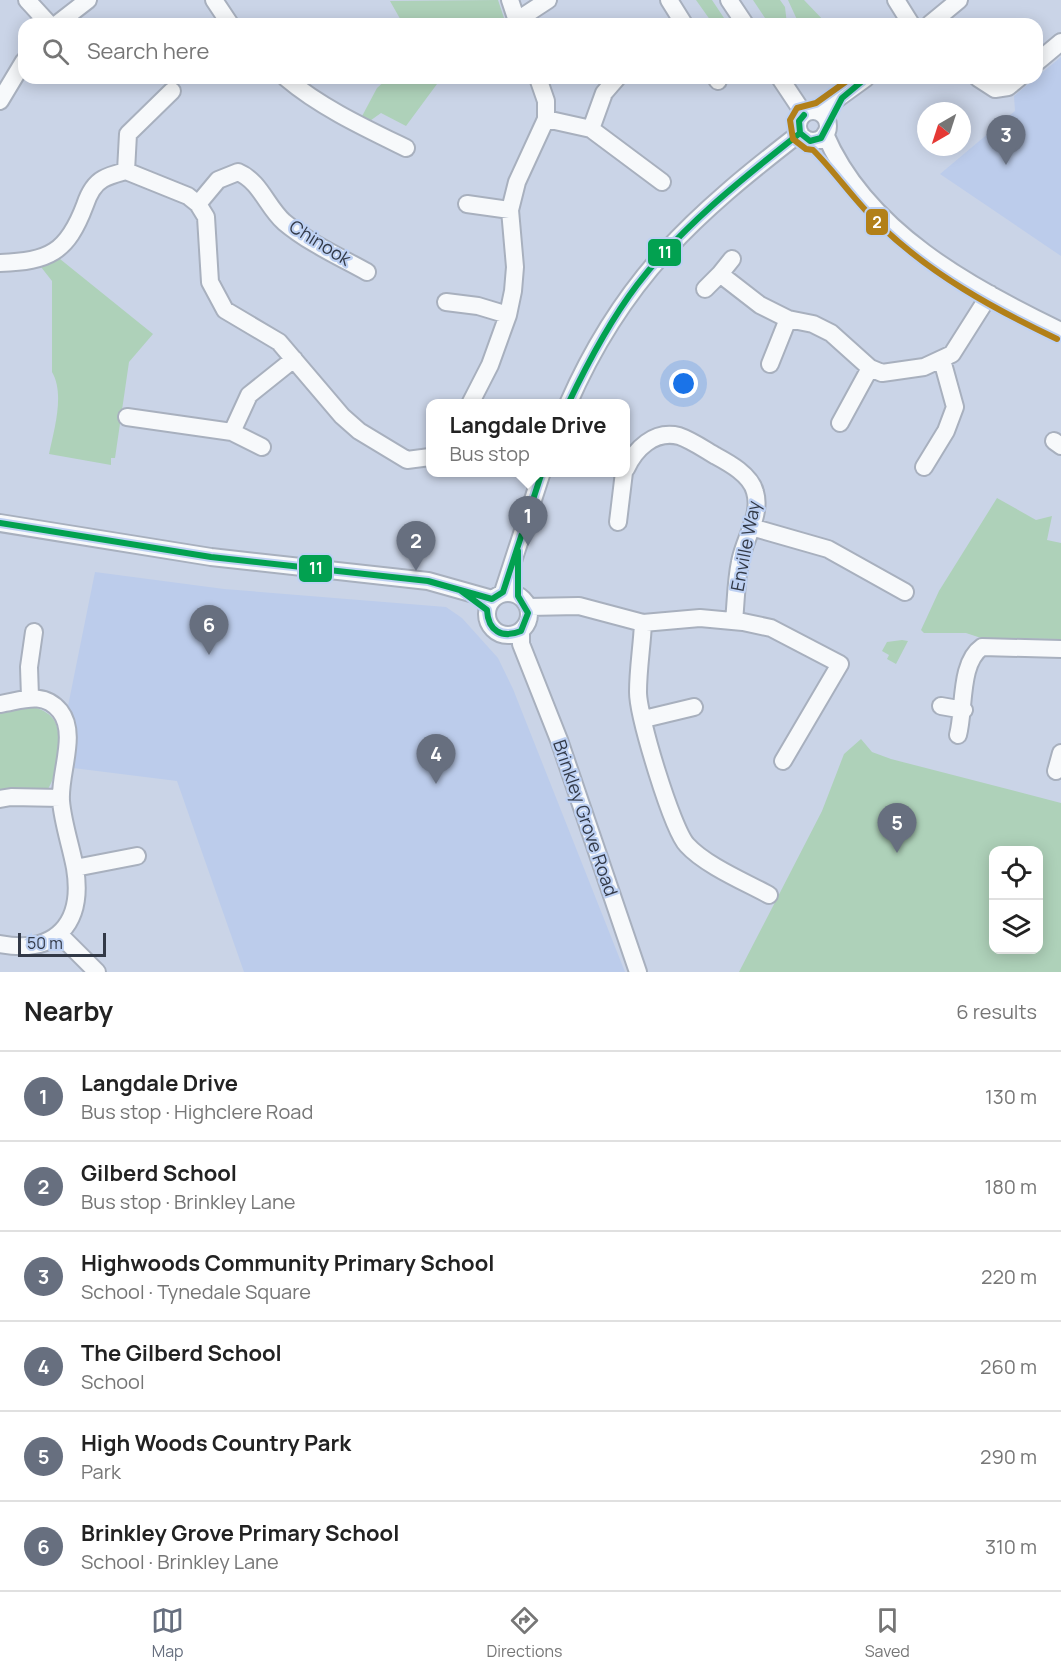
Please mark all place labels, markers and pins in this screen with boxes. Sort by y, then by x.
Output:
pin: 3 [986,116,1026,165]
pin: 1 [508,496,548,546]
pin: 2 [396,522,436,571]
pin: 6 [190,606,228,655]
pin: 4 [416,734,456,784]
pin: 5 [878,804,916,853]

